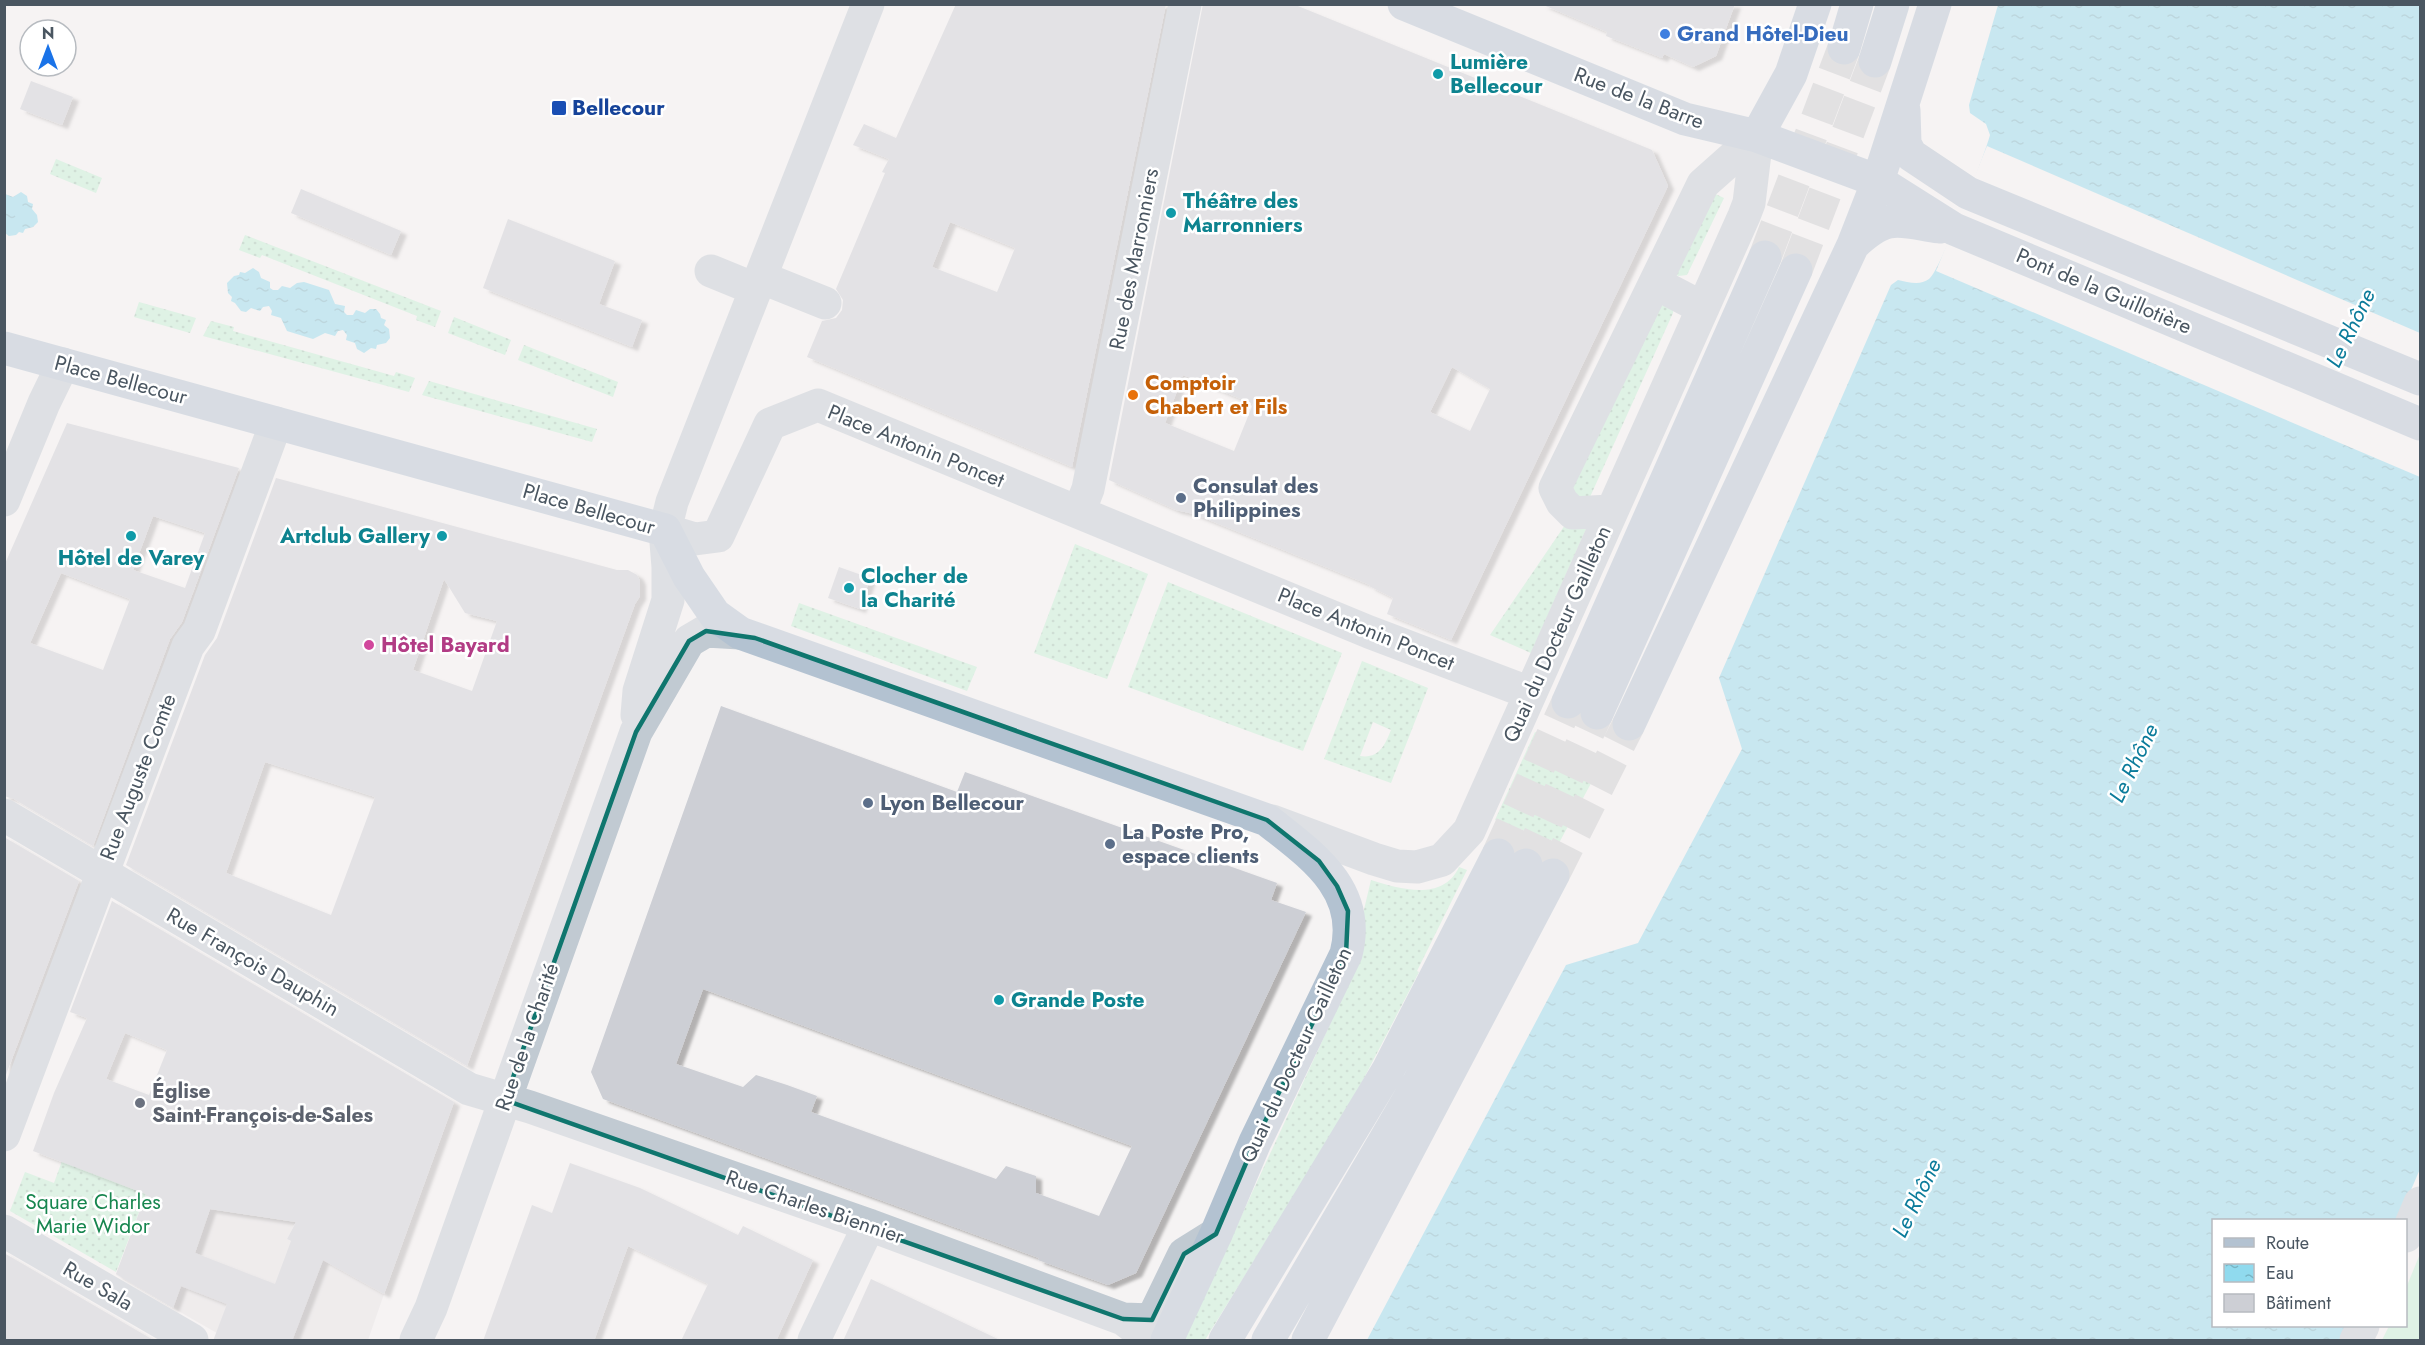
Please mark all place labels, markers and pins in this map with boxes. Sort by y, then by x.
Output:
place label: Grand Hôtel-Dieu [1677,19,1849,49]
marker: Grand Hôtel-Dieu [1658,27,1672,41]
place label: Lumière Bellecour [1450,47,1543,101]
marker: Lumière Bellecour [1431,67,1445,81]
place label: Bellecour [572,93,665,123]
marker: Bellecour [550,99,568,117]
place label: Théâtre des Marronniers [1183,186,1303,240]
marker: Théâtre des Marronniers [1164,206,1178,220]
place label: Comptoir Chabert et Fils [1145,368,1288,422]
marker: Comptoir Chabert et Fils [1126,388,1140,402]
place label: Consulat des Philippines [1193,471,1319,525]
marker: Consulat des Philippines [1174,491,1188,505]
place label: Artclub Gallery [279,521,431,551]
marker: Hôtel de Varey [124,529,138,543]
marker: Artclub Gallery [435,529,449,543]
place label: Hôtel de Varey [58,543,205,573]
place label: Clocher de la Charité [861,561,968,615]
marker: Clocher de la Charité [842,581,856,595]
place label: Hôtel Bayard [381,630,510,660]
marker: Hôtel Bayard [362,638,376,652]
place label: Lyon Bellecour [880,788,1025,818]
marker: Lyon Bellecour [861,796,875,810]
place label: La Poste Pro, espace clients [1122,817,1259,871]
marker: La Poste Pro, espace clients [1103,837,1117,851]
place label: Grande Poste [1011,985,1145,1015]
marker: Grande Poste [992,993,1006,1007]
place label: Église Saint-François-de-Sales [152,1076,373,1130]
marker: Église Saint-François-de-Sales [133,1096,147,1110]

